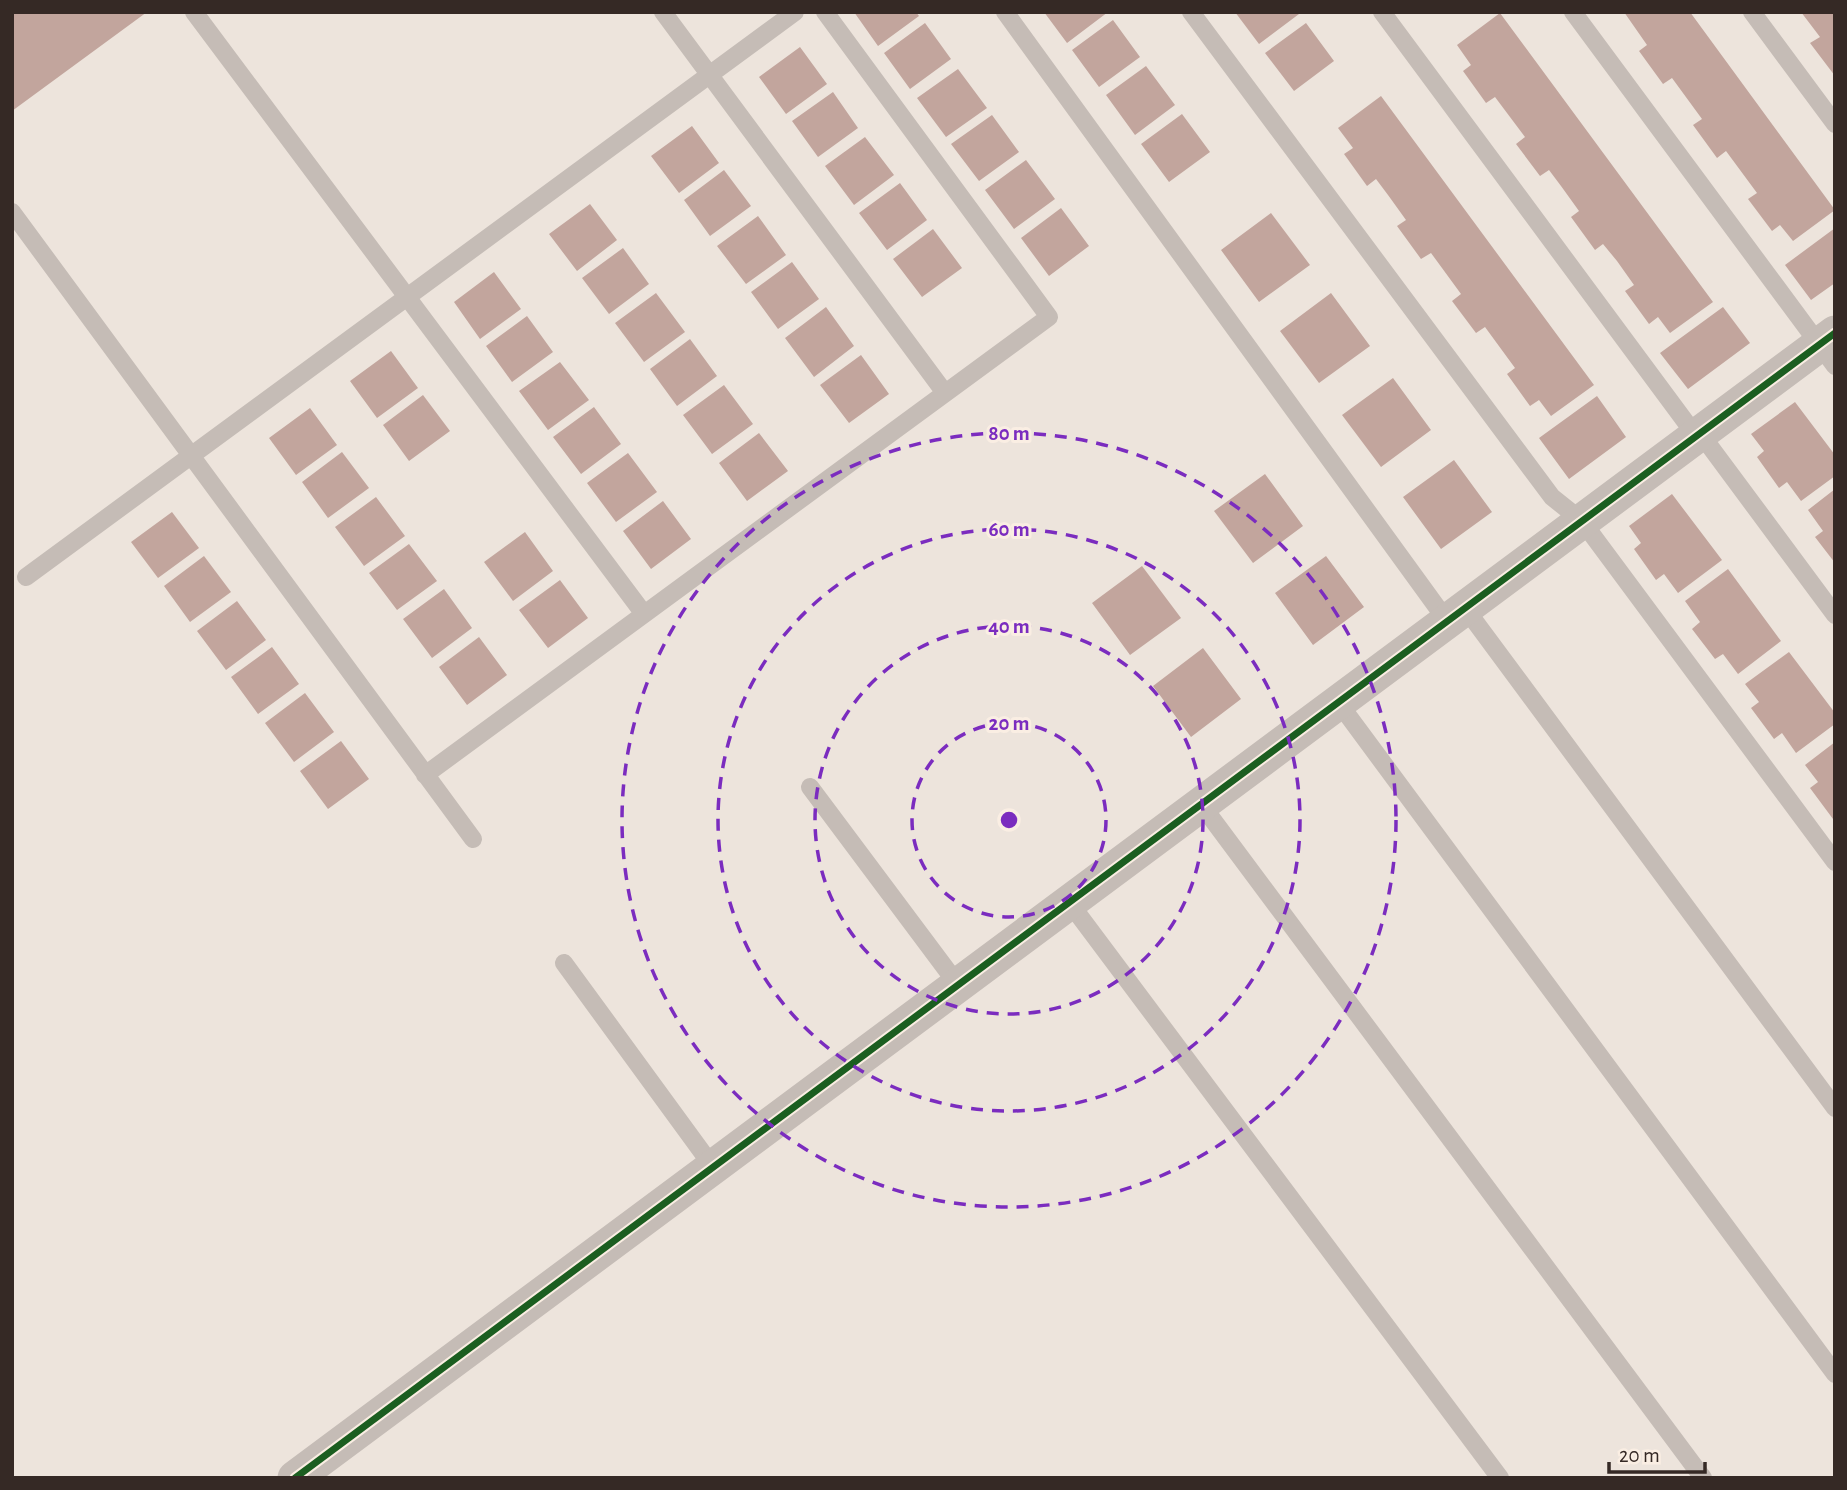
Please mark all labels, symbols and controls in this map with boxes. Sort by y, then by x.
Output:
text: 80 m [988,423,1030,444]
text: 60 m [988,519,1030,540]
text: 40 m [988,616,1030,637]
text: 20 m [989,713,1029,734]
centre of rings [997,808,1021,832]
scale bar [1609,1430,1705,1474]
text: 20 m [1619,1445,1660,1466]

